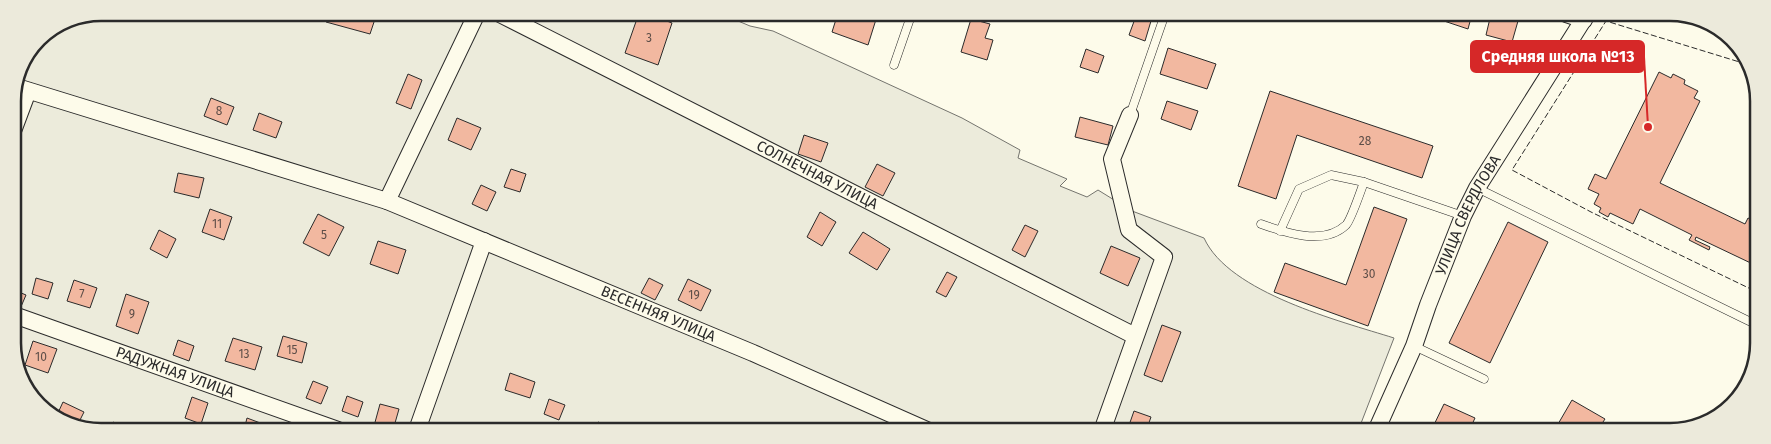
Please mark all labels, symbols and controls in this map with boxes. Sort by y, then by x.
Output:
house number: 3 [646,31,652,45]
callout: Средняя школа №13 [1471,41,1644,72]
text: Средняя школа №13 [1481,47,1635,66]
house number: 8 [216,104,223,118]
house number: 28 [1359,134,1372,148]
street label: СОЛНЕЧНАЯ УЛИЦА [754,137,881,213]
street label: УЛИЦА СВЕРДЛОВА [1432,151,1505,278]
house number: 11 [212,217,222,231]
house number: 5 [321,228,327,242]
house number: 30 [1363,267,1376,281]
street label: ВЕСЕННЯЯ УЛИЦА [598,282,719,346]
house number: 7 [79,287,85,301]
house number: 19 [688,288,700,302]
house number: 9 [129,307,135,321]
street label: РАДУЖНАЯ УЛИЦА [114,343,237,402]
house number: 15 [286,343,298,357]
house number: 13 [238,347,250,361]
house number: 10 [35,350,47,364]

